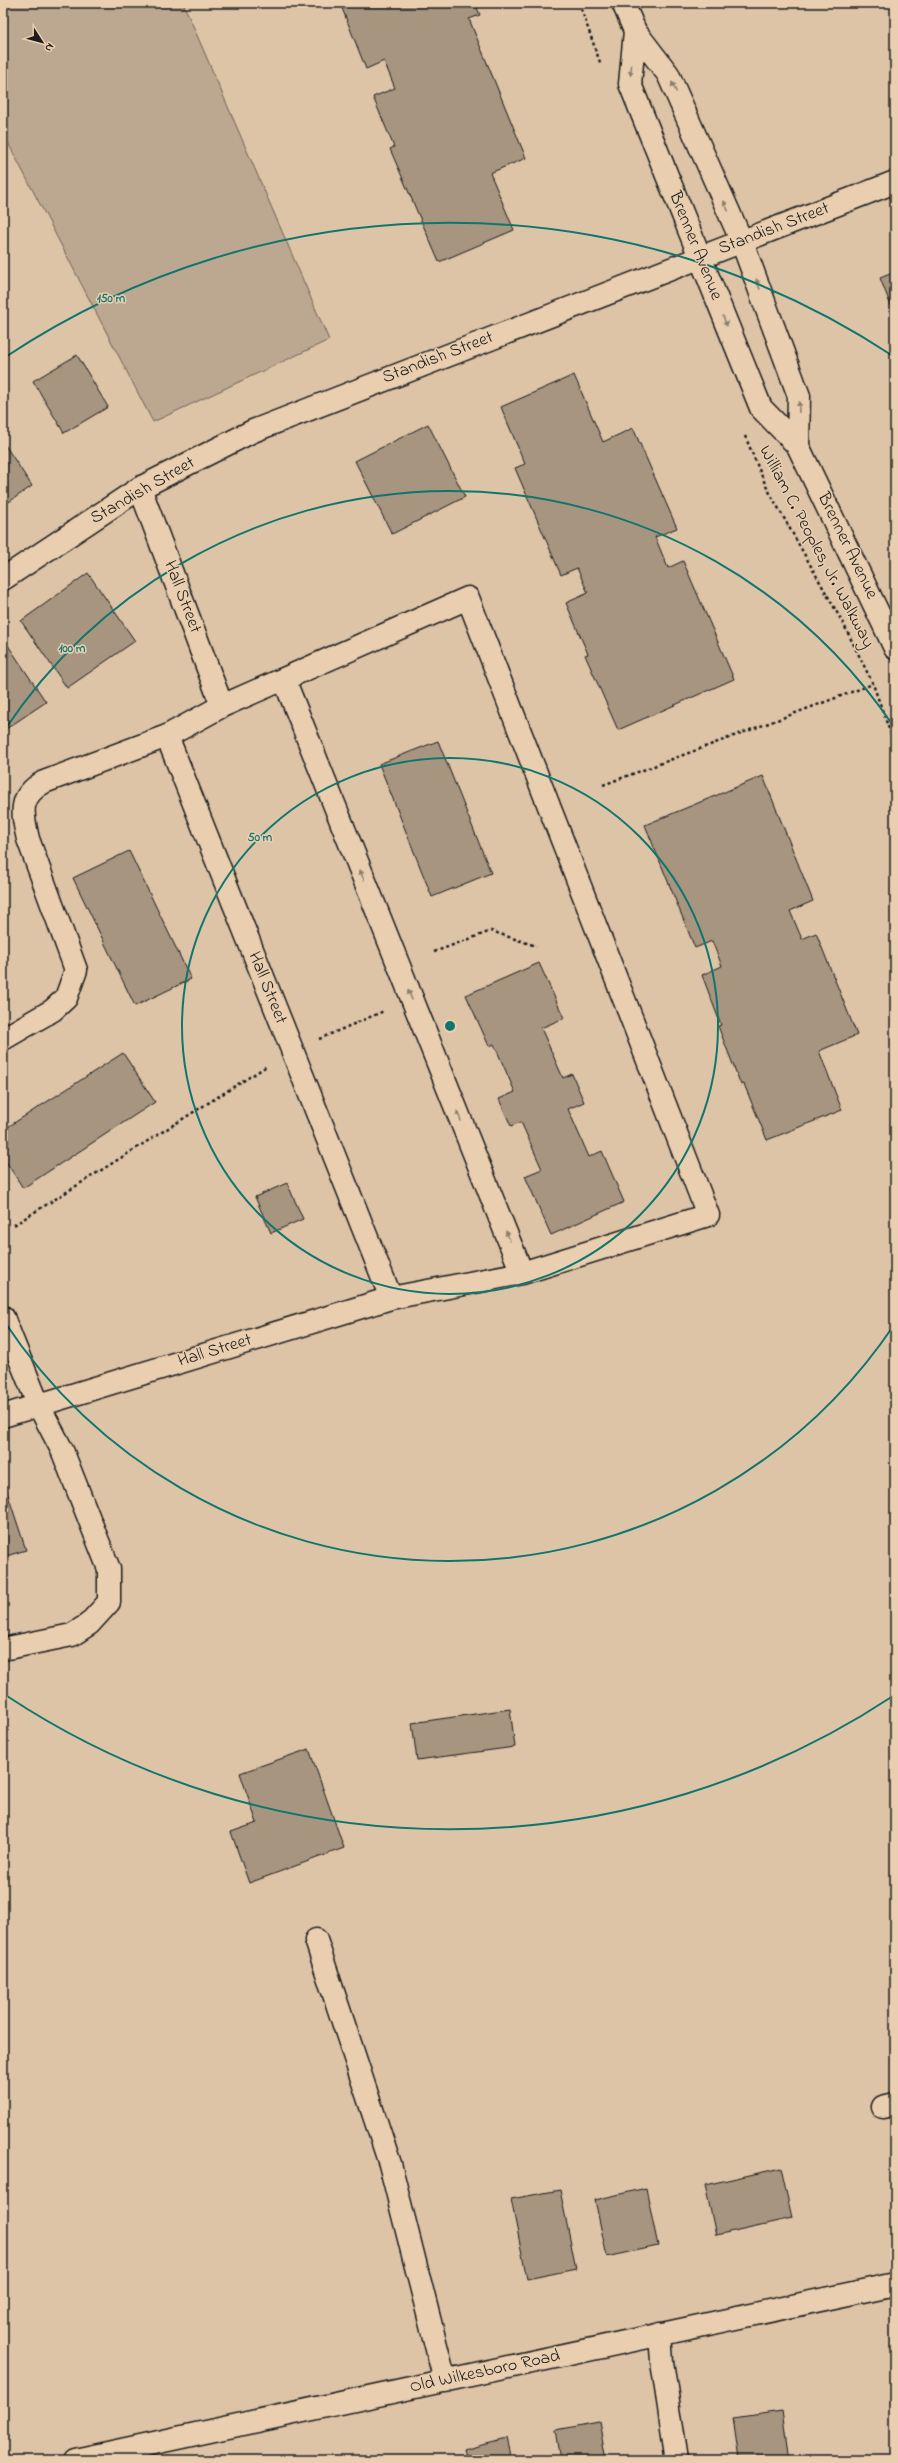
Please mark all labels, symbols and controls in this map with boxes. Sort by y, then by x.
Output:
north arrow [22,22,62,62]
text: N [41,40,58,55]
one-way arrow [628,64,634,76]
one-way arrow [671,82,677,93]
street label: Brenner Avenue [661,187,729,305]
street label: Standish Street [715,196,833,262]
one-way arrow [723,200,729,212]
one-way arrow [754,278,760,290]
text: 150 m [97,290,126,308]
one-way arrow [723,315,729,327]
street label: Standish Street [379,325,497,391]
one-way arrow [796,400,802,413]
street label: William C. Peoples, Jr. Walkway [751,441,881,653]
street label: Standish Street [86,450,200,532]
street label: Brenner Avenue [810,488,884,604]
street label: Hall Street [156,557,208,637]
text: 100 m [59,640,86,658]
text: 50 m [248,829,273,847]
one-way arrow [359,868,365,880]
street label: Hall Street [241,948,293,1028]
one-way arrow [407,989,413,1001]
centre of rings [443,1019,457,1033]
one-way arrow [456,1110,462,1121]
one-way arrow [504,1230,510,1242]
street label: Hall Street [175,1327,255,1375]
street label: Old Wilkesboro Road [407,2343,563,2401]

